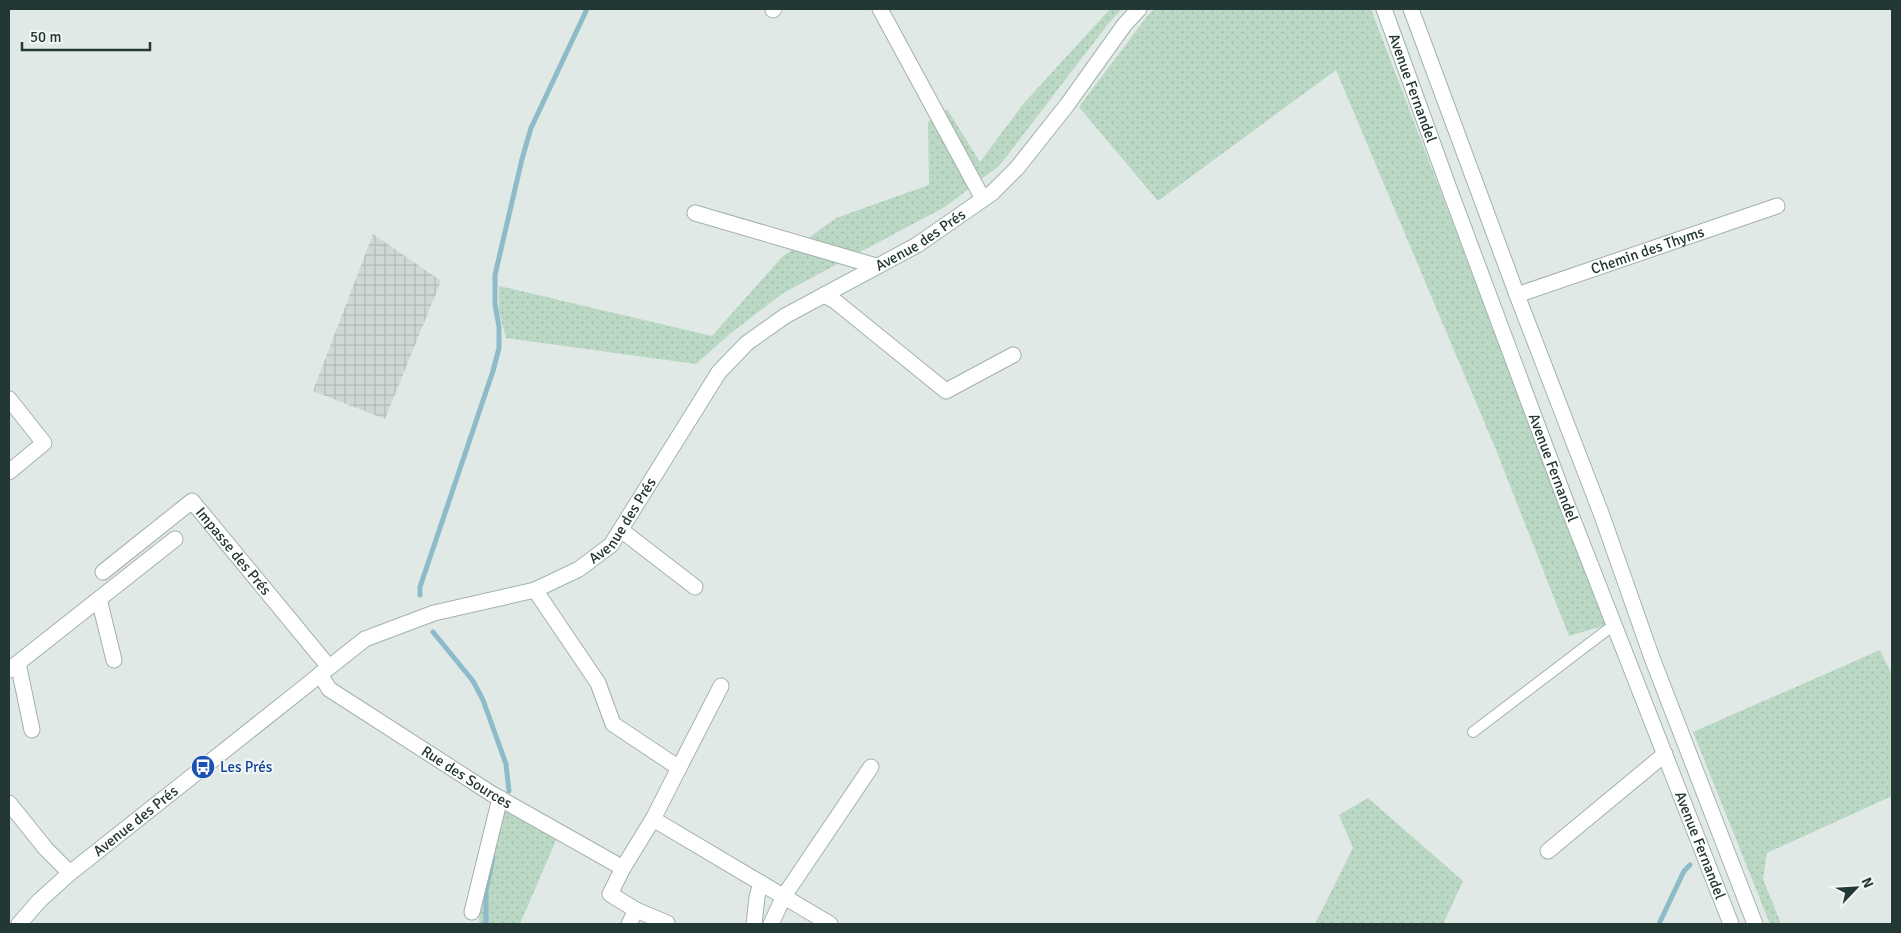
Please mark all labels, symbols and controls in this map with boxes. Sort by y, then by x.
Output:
scale bar [22,20,150,52]
text: 50 m [30,28,61,46]
street label: Avenue Fernandel [1385,31,1441,145]
street label: Avenue des Prés [872,205,969,275]
street label: Chemin des Thyms [1589,222,1707,278]
street label: Avenue Fernandel [1525,411,1582,525]
street label: Avenue des Prés [585,474,660,567]
street label: Impasse des Prés [192,504,275,599]
street label: Rue des Sources [418,742,516,813]
bus stop icon: Les Prés [190,754,216,780]
place label: Les Prés [220,758,273,776]
street label: Avenue des Prés [90,782,182,860]
street label: Avenue Fernandel [1671,789,1729,902]
north arrow [1831,863,1881,913]
text: N [1858,875,1877,891]

